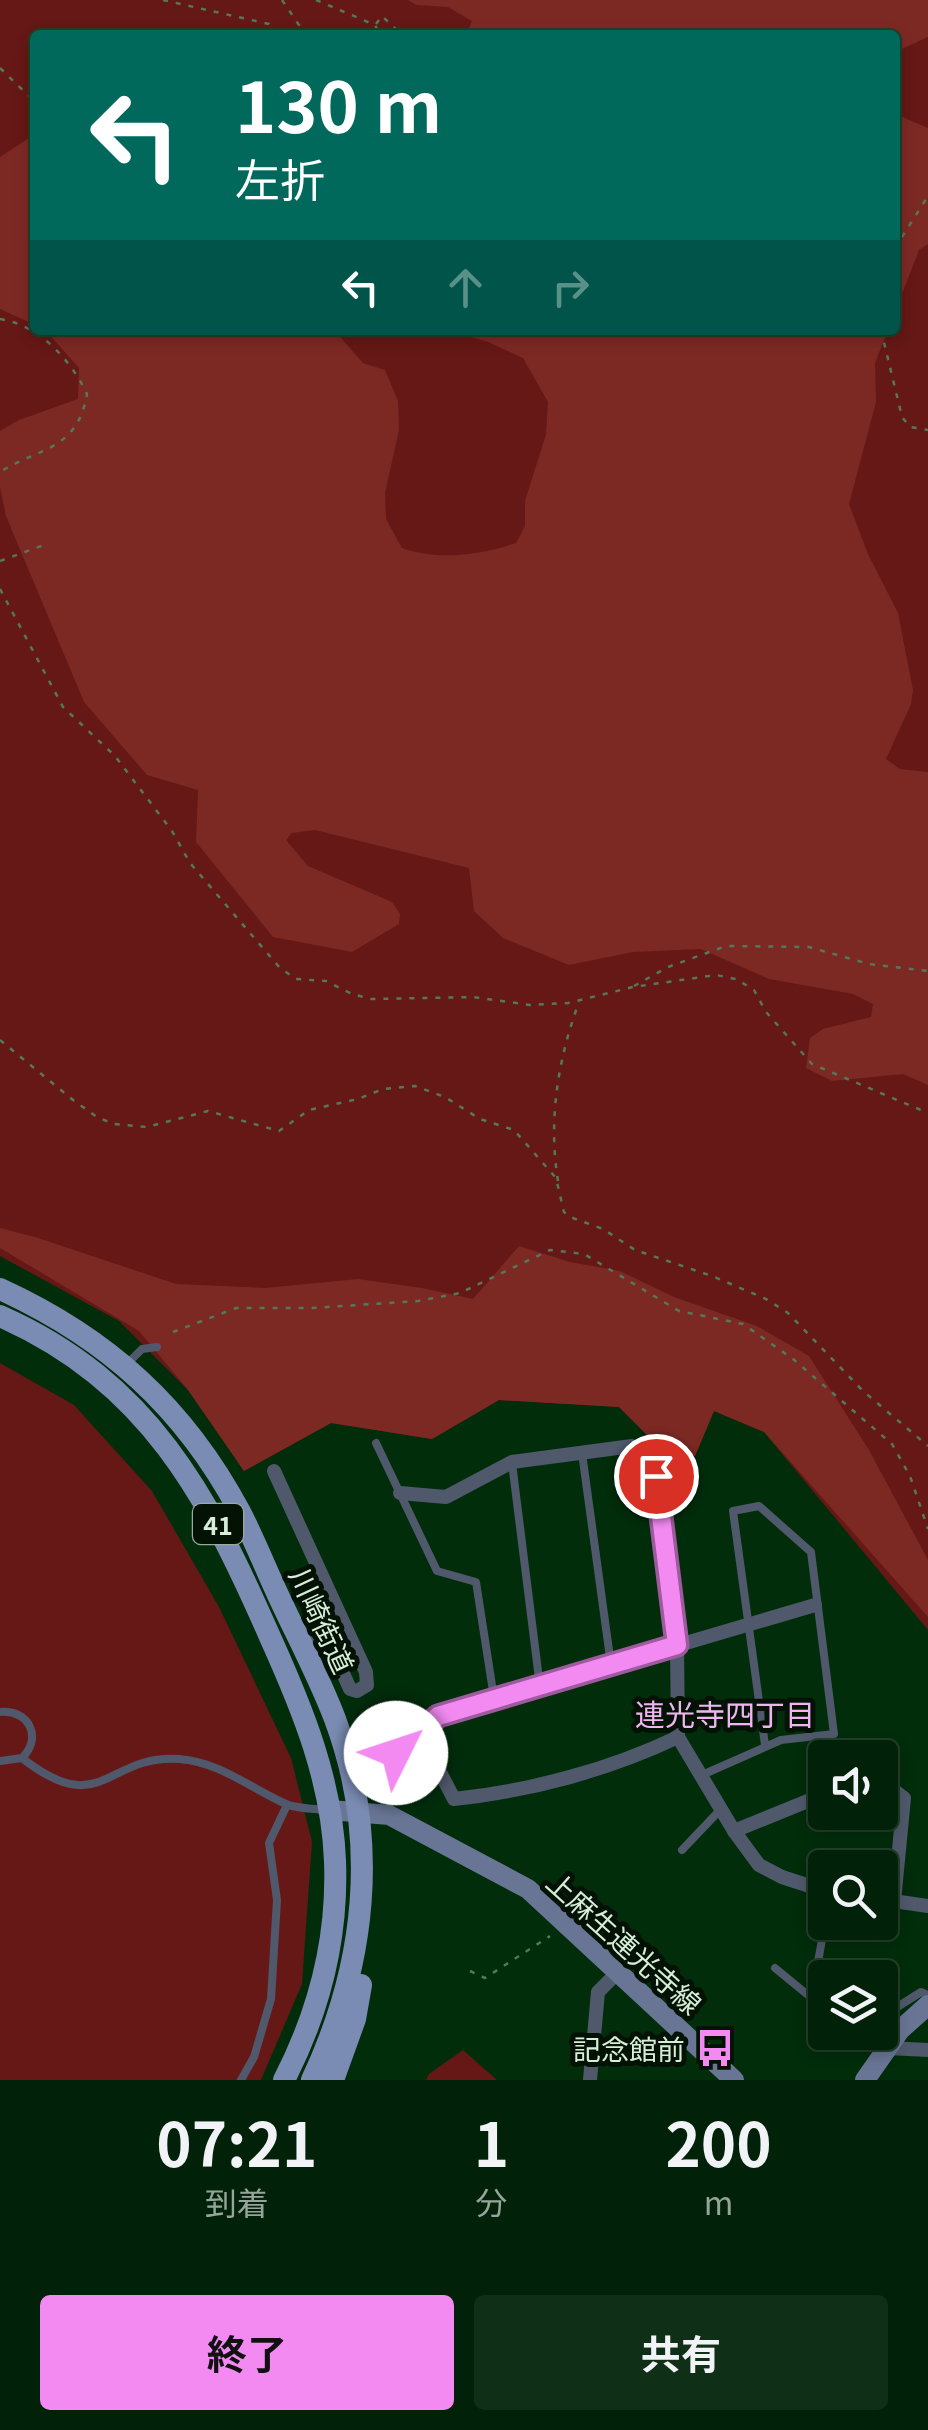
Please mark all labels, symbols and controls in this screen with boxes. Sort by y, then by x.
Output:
text: 130 m [235,52,442,153]
icon: left [70,70,200,200]
text: 左折 [235,145,325,210]
icon: left [333,260,388,315]
icon: ahead [438,260,493,315]
icon: right [543,260,598,315]
pin [614,1434,699,1519]
icon: arrive [629,1449,684,1504]
road number: 41 [193,1504,243,1544]
street label: 川崎街道 [281,1561,365,1679]
district label: 連光寺四丁目 [635,1691,815,1735]
position arrow [344,1701,448,1805]
map controls [808,1740,898,2050]
button: sound [808,1740,898,1830]
button: search [808,1850,898,1940]
street label: 上麻生連光寺線 [539,1862,711,2022]
button: layers [808,1960,898,2050]
bus stop icon: 記念館前 [694,2027,736,2069]
place label: 記念館前 [573,2028,685,2068]
text: 07:21 [156,2097,317,2184]
text: 1 [474,2097,509,2184]
text: 200 [665,2097,772,2184]
text: 到着 [205,2178,269,2224]
text: 分 [475,2178,507,2224]
text: m [704,2178,733,2224]
button: 終了 [40,2295,454,2410]
button: 共有 [474,2295,888,2410]

